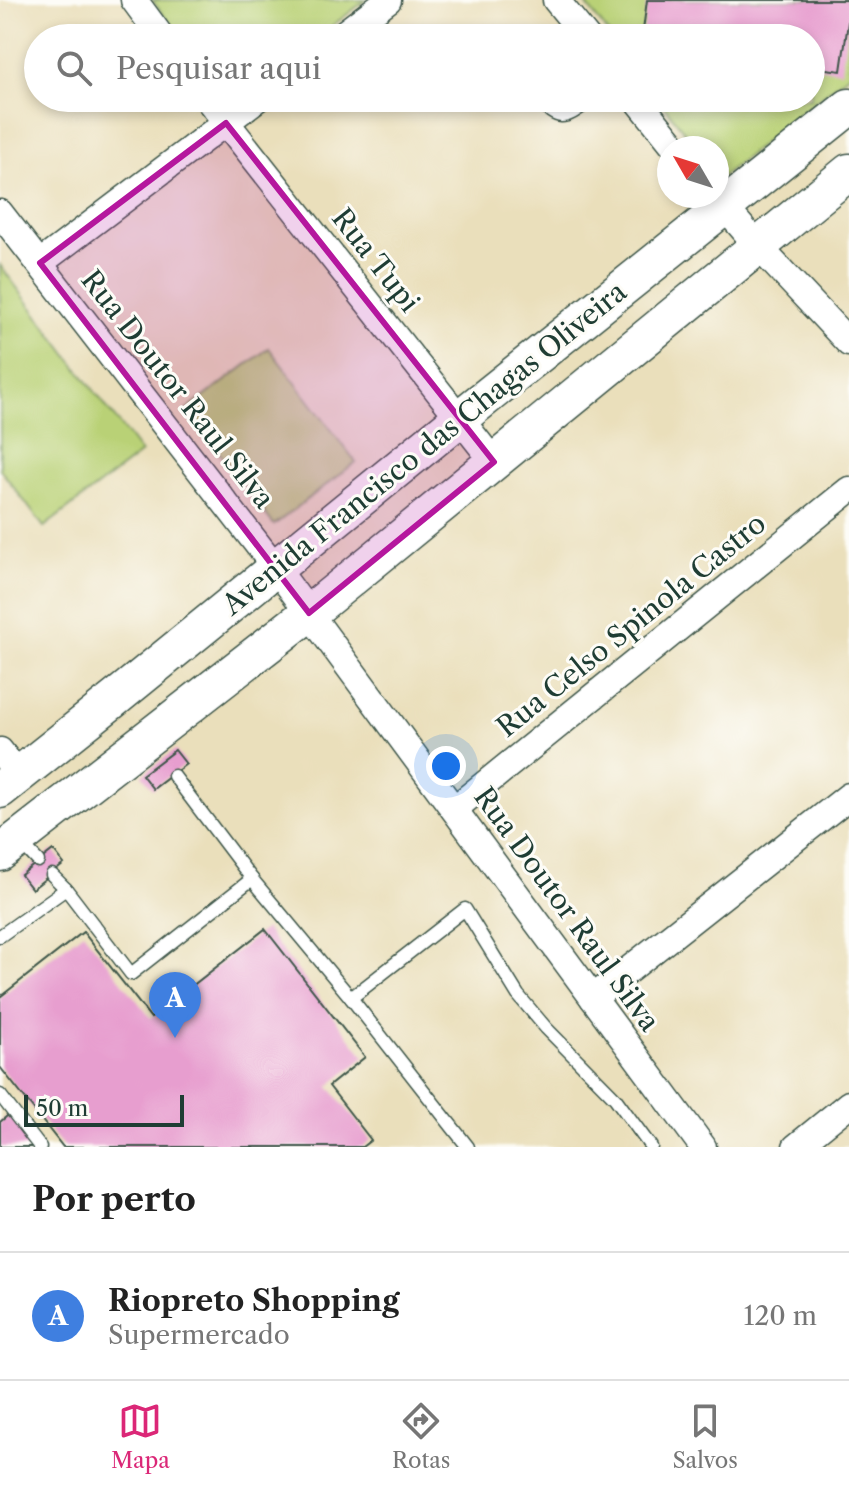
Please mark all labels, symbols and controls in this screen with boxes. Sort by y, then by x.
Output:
search box [24,24,825,112]
icon: search [52,46,96,90]
text: Pesquisar aqui [116,50,321,87]
north arrow [657,136,729,208]
street label: Rua Tupi [325,201,427,319]
street label: Rua Doutor Raul Silva [74,263,282,515]
street label: Avenida Francisco das Chagas Oliveira [214,274,633,622]
street label: Rua Celso Spinola Castro [490,506,772,744]
your location [426,746,466,786]
street label: Rua Doutor Raul Silva [467,780,667,1038]
pin: A [149,972,201,1038]
scale bar [24,1091,184,1127]
text: 50 m [36,1095,88,1122]
text: Por perto [32,1178,196,1220]
text: Riopreto Shopping [108,1282,400,1319]
text: A [48,1300,68,1332]
text: 120 m [743,1300,817,1332]
text: Supermercado [108,1319,290,1351]
tab: Mapa [111,1399,170,1474]
tab: Rotas [392,1399,450,1474]
tab: Salvos [673,1399,738,1474]

